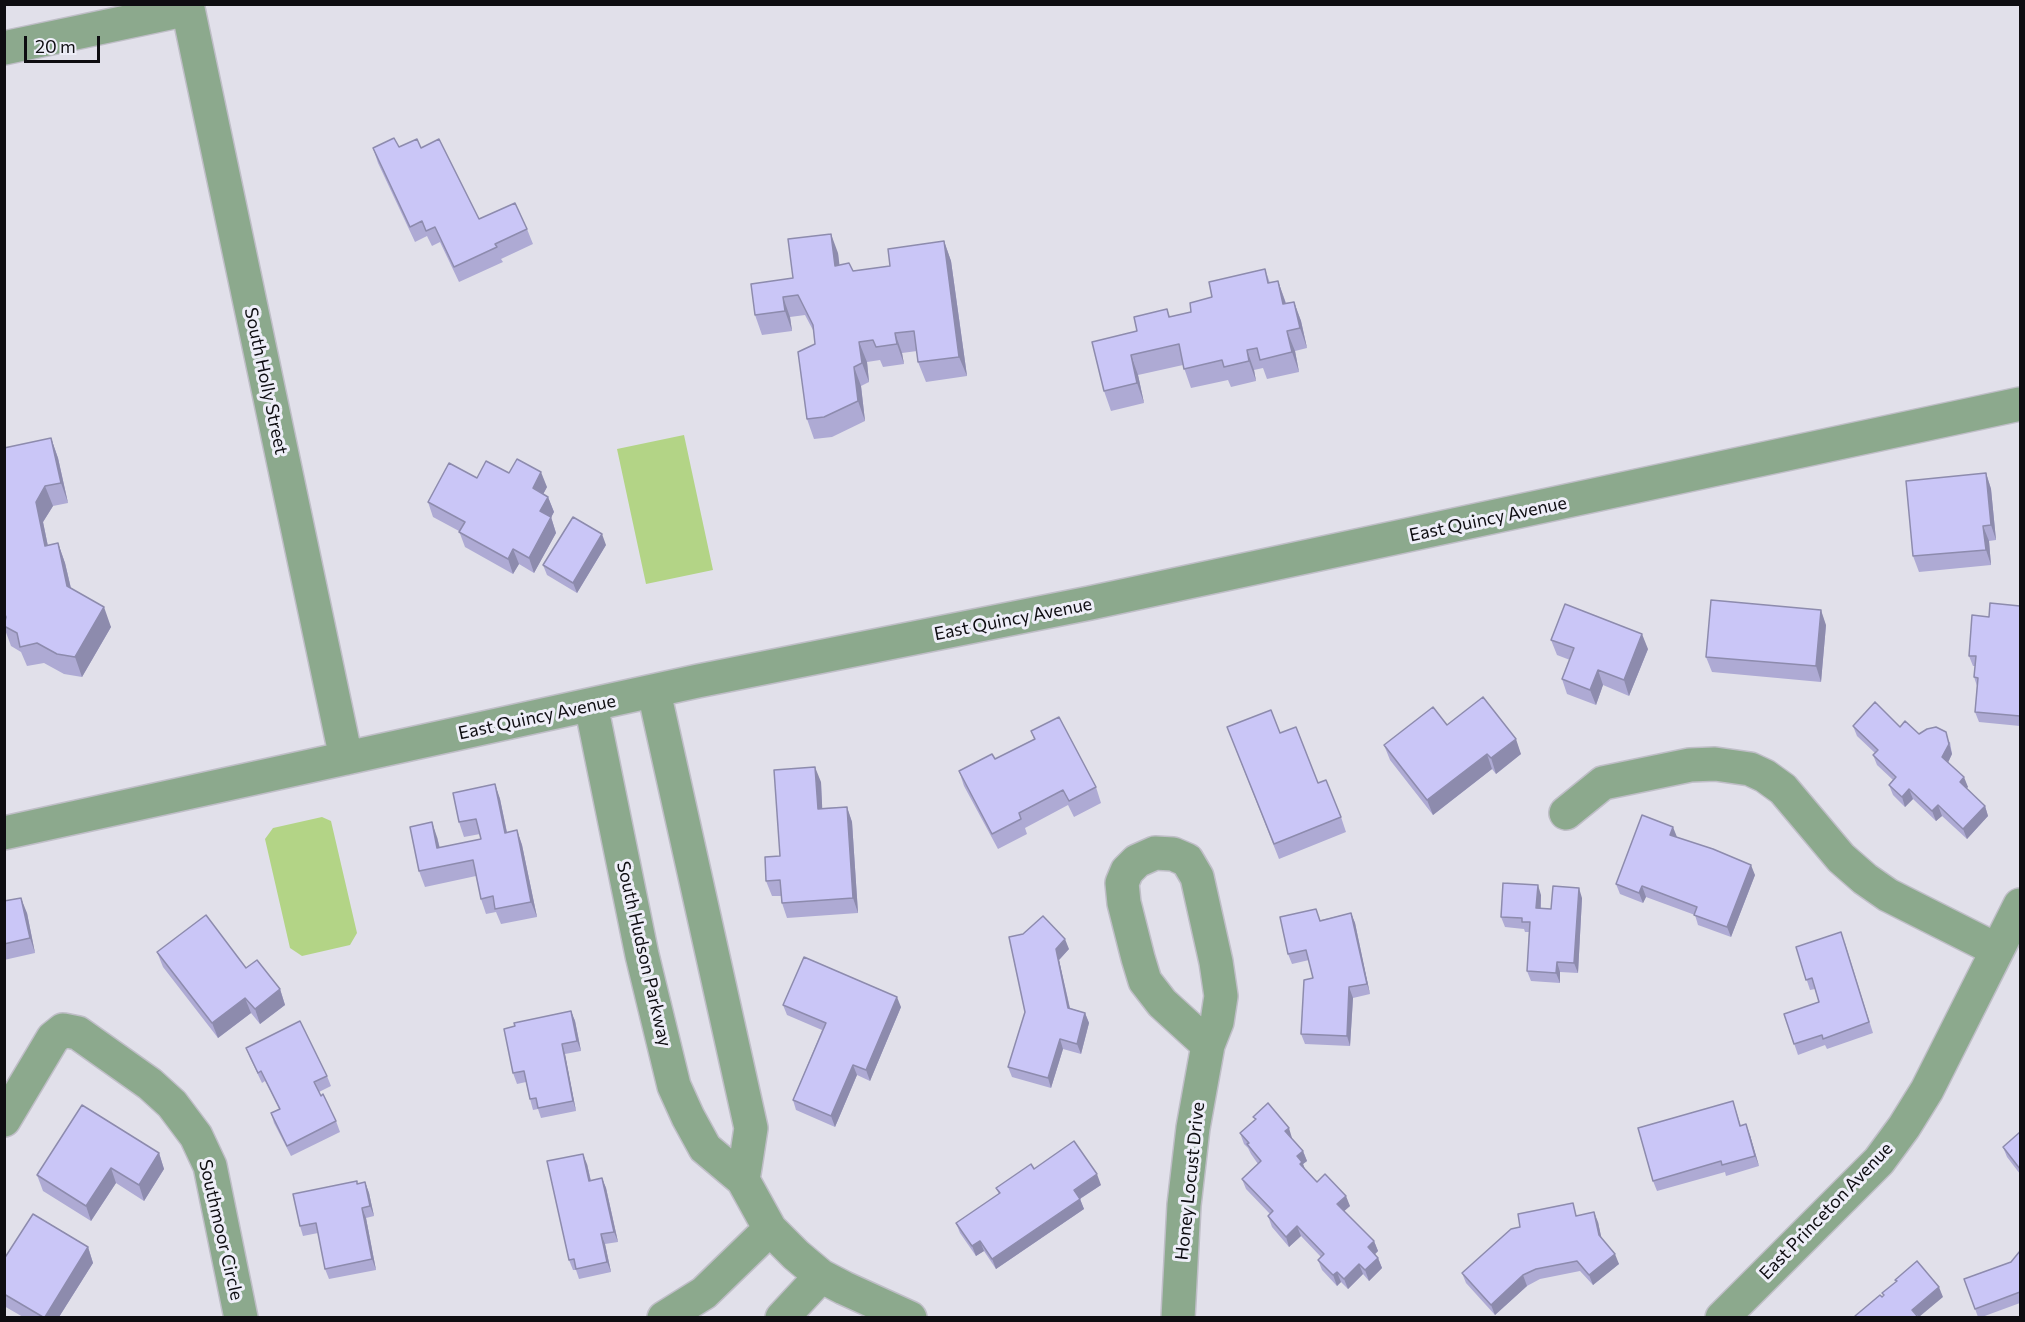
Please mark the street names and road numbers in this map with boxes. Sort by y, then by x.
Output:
street label: South Holly Street [240,306,292,456]
street label: East Quincy Avenue [1407,492,1569,546]
street label: East Quincy Avenue [932,593,1094,645]
street label: East Quincy Avenue [456,690,618,744]
street label: South Hudson Parkway [612,859,676,1049]
street label: Honey Locust Drive [1171,1101,1209,1261]
street label: East Princeton Avenue [1755,1138,1897,1284]
street label: Southmoor Circle [194,1158,248,1302]

